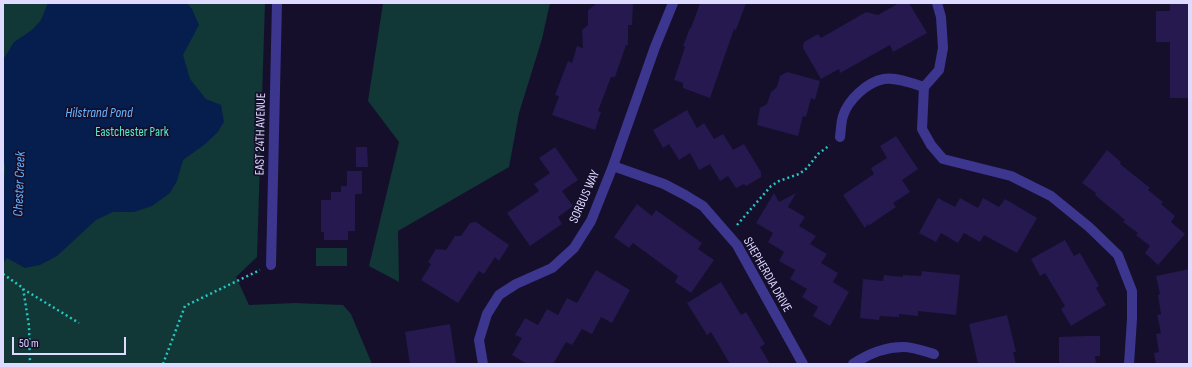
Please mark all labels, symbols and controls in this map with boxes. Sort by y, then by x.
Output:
street label: EAST 24TH AVENUE [252,93,270,175]
water label: Hilstrand Pond [65,105,133,121]
park label: Eastchester Park [95,125,169,141]
water label: Chester Creek [10,151,30,217]
street label: SORBUS WAY [566,168,604,226]
street label: SHEPHERDIA DRIVE [739,235,795,315]
scale bar [14,329,128,355]
text: 50 m [19,336,39,351]

